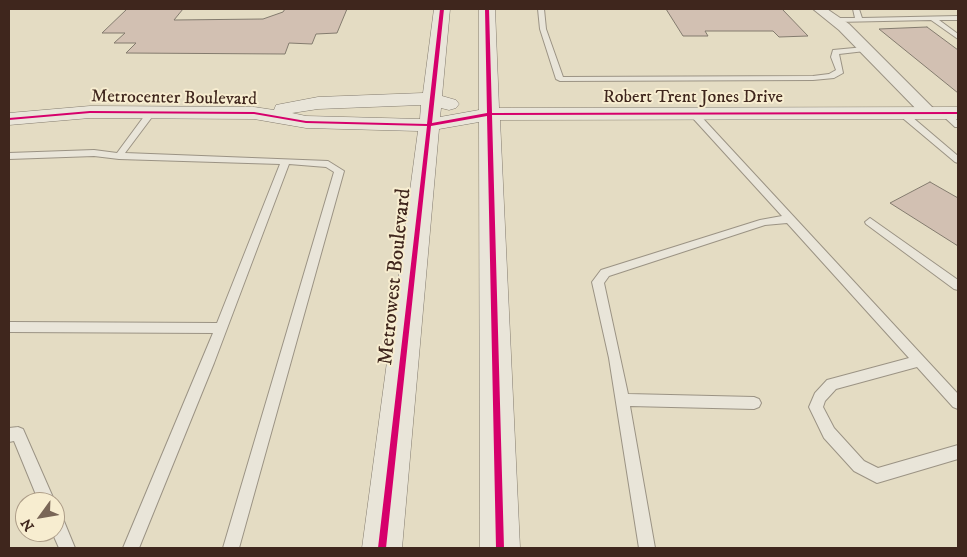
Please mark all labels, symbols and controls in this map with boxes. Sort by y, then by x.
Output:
street label: Metrocenter Boulevard [91,87,257,111]
street label: Robert Trent Jones Drive [603,87,783,109]
street label: Metrowest Boulevard [374,187,418,367]
north arrow [15,492,65,542]
text: N [17,515,39,534]

